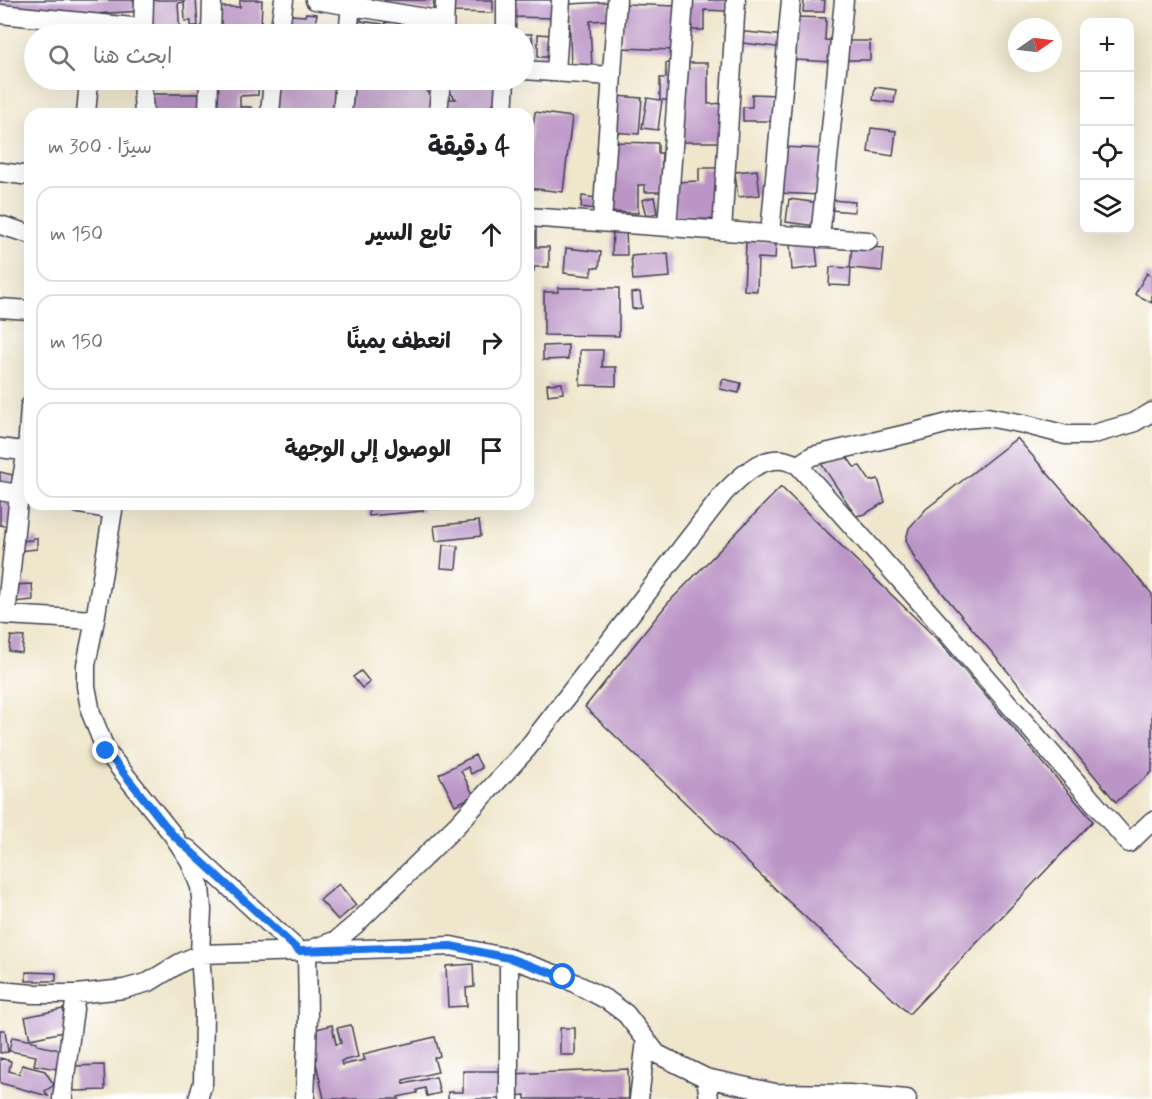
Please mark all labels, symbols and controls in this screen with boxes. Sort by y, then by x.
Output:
north arrow [1008,18,1062,72]
map controls [1080,18,1134,234]
button: + [1080,18,1134,72]
search box [24,24,534,90]
icon: search [45,41,78,74]
text: ابحث هنا [93,43,173,71]
button: − [1080,72,1134,126]
button: locate [1080,126,1134,180]
text: 4 دقيقة [428,131,510,165]
text: سيرًا · 300 m [48,134,152,161]
button: layers [1080,180,1134,234]
icon: ahead [475,218,508,251]
text: تابع السير [367,220,451,248]
text: 150 m [50,221,103,248]
icon: right [475,326,508,359]
text: انعطف يمينًا [347,328,451,356]
text: 150 m [50,329,103,356]
icon: arrive [475,434,508,467]
text: الوصول إلى الوجهة [284,436,451,464]
route end [92,737,118,763]
route start [549,963,575,989]

